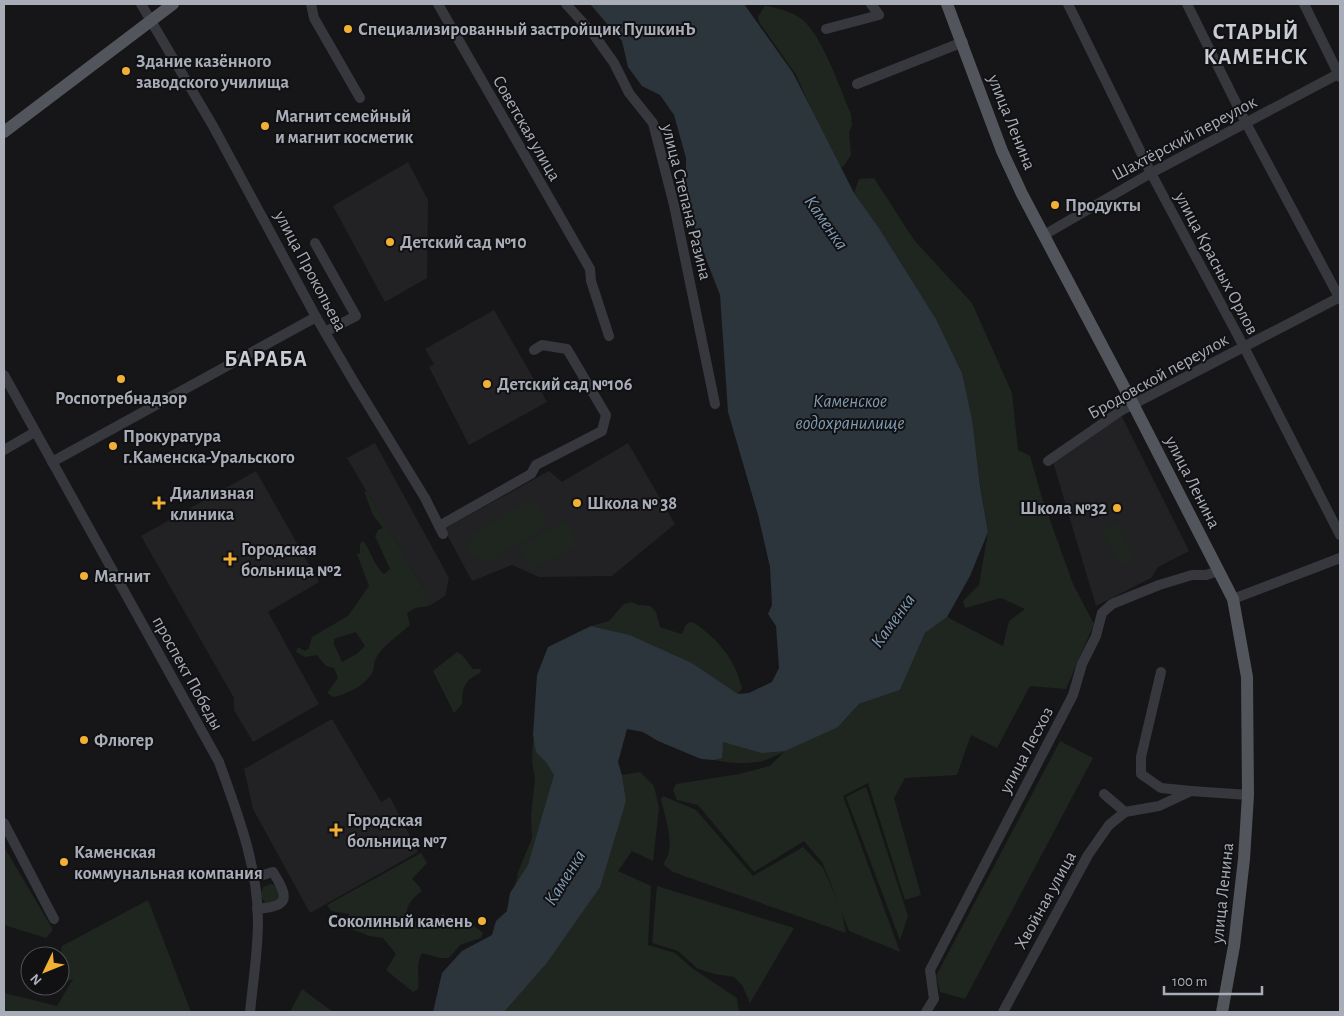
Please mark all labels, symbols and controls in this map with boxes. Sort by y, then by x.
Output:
district label: СТАРЫЙ КАМЕНСК [1204,19,1308,68]
place label: Специализированный застройщик ПушкинЪ [358,21,696,39]
marker: Специализированный застройщик ПушкинЪ [342,23,354,35]
place label: Здание казённого заводского училища [136,53,290,92]
marker: Здание казённого заводского училища [120,65,132,77]
street label: улица Ленина [983,71,1038,173]
street label: Советская улица [489,73,564,184]
street label: Шахтёрский переулок [1109,93,1260,185]
place label: Магнит семейный и магнит косметик [275,108,414,147]
marker: Магнит семейный и магнит косметик [259,120,271,132]
street label: улица Степана Разина [658,121,714,282]
street label: улица Красных Орлов [1171,188,1261,338]
water label: Каменка [800,192,851,253]
place label: Продукты [1065,197,1141,215]
marker: Продукты [1049,199,1061,211]
street label: улица Прокопьева [270,207,349,335]
place label: Детский сад №10 [400,234,527,252]
marker: Детский сад №10 [384,236,396,248]
street label: Бродовской переулок [1085,330,1232,423]
district label: БАРАБА [224,348,308,370]
marker: Роспотребнадзор [115,373,127,385]
place label: Детский сад №106 [497,376,633,394]
marker: Детский сад №106 [481,378,493,390]
place label: Роспотребнадзор [55,390,187,408]
water label: Каменское водохранилище [795,392,905,433]
place label: Прокуратура г.Каменска-Уральского [123,428,295,467]
street label: улица Ленина [1161,432,1223,532]
marker: Прокуратура г.Каменска-Уральского [107,440,119,452]
place label: Диализная клиника [170,485,254,524]
place label: Школа № 38 [587,495,677,513]
marker: Диализная клиника [152,496,166,510]
marker: Школа № 38 [571,497,583,509]
place label: Школа №32 [1020,500,1108,518]
marker: Школа №32 [1111,502,1123,514]
place label: Городская больница №2 [241,541,342,580]
marker: Городская больница №2 [223,552,237,566]
place label: Магнит [94,568,151,586]
marker: Магнит [78,570,90,582]
water label: Каменка [868,591,919,651]
street label: проспект Победы [148,613,227,734]
street label: улица Лесхоз [996,704,1057,798]
place label: Флюгер [94,732,154,750]
marker: Флюгер [78,734,90,746]
place label: Городская больница №7 [347,812,447,851]
marker: Городская больница №7 [329,823,343,837]
street label: улица Ленина [1209,842,1237,945]
place label: Каменская коммунальная компания [74,844,263,883]
water label: Каменка [541,847,590,909]
street label: Хвойная улица [1012,849,1080,952]
marker: Каменская коммунальная компания [58,856,70,868]
place label: Соколиный камень [328,913,473,931]
marker: Соколиный камень [476,915,488,927]
north arrow [20,946,70,996]
scale bar [1164,964,1262,996]
text: N [28,971,45,988]
text: 100 m [1172,974,1207,989]

